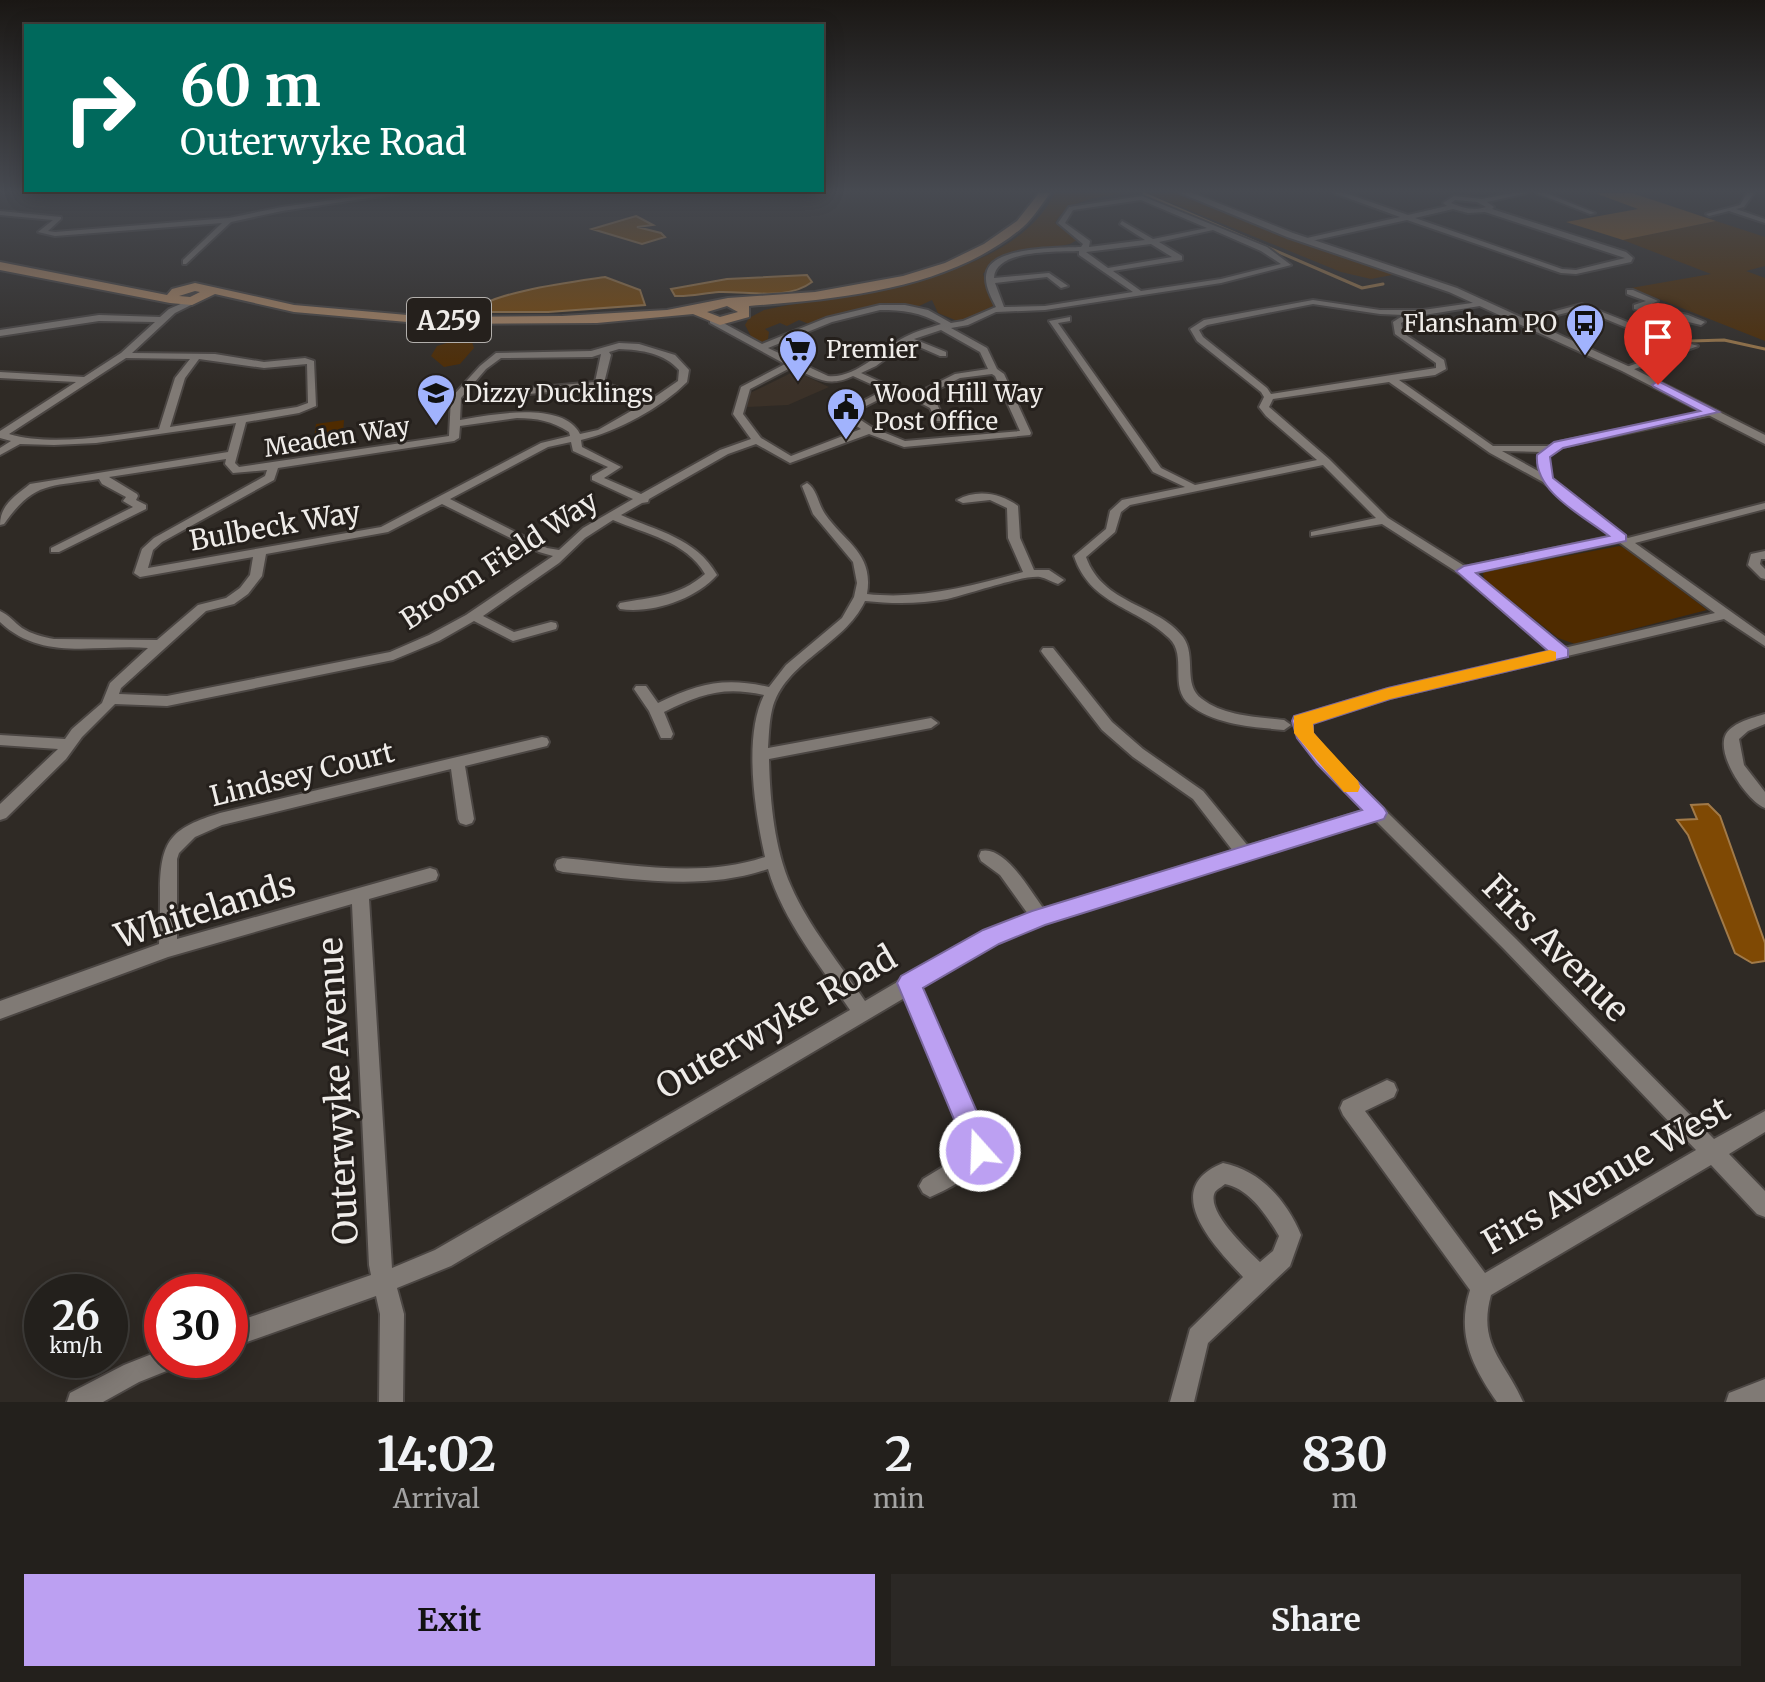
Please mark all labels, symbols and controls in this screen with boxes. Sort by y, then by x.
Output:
text: 60 m [180,51,321,121]
icon: right [48,56,152,160]
text: Outerwyke Road [180,120,467,165]
road number: A259 [407,298,491,342]
bus stop icon: Flansham PO [1564,302,1606,357]
pin [1624,303,1692,385]
place label: Flansham PO [1403,308,1557,339]
icon: arrive [1636,315,1680,359]
supermarket icon: Premier [777,328,819,383]
place label: Premier [826,334,919,365]
school or university icon: Dizzy Ducklings [415,372,457,427]
place label: Dizzy Ducklings [464,378,653,409]
place label: Wood Hill Way Post Office [873,378,1043,437]
public building icon: Wood Hill Way Post Office [825,386,867,441]
street label: Meaden Way [262,410,412,464]
street label: Broom Field Way [393,482,605,637]
street label: Bulbeck Way [187,493,364,559]
street label: Lindsey Court [206,734,398,814]
street label: Whitelands [109,863,300,958]
street label: Firs Avenue [1474,866,1638,1030]
street label: Outerwyke Avenue [309,936,367,1246]
street label: Outerwyke Road [648,936,904,1108]
street label: Firs Avenue West [1475,1087,1737,1263]
position arrow [938,1109,1022,1193]
speed limit sign: 30 [144,1274,248,1378]
text: 26 [52,1291,100,1341]
text: km/h [50,1333,102,1358]
text: 14:02 [377,1424,496,1484]
text: 2 [885,1424,913,1484]
text: 830 [1301,1424,1388,1484]
text: Arrival [393,1482,480,1515]
text: min [873,1482,924,1515]
text: m [1332,1482,1358,1515]
button: Exit [24,1574,875,1666]
button: Share [891,1574,1741,1666]

